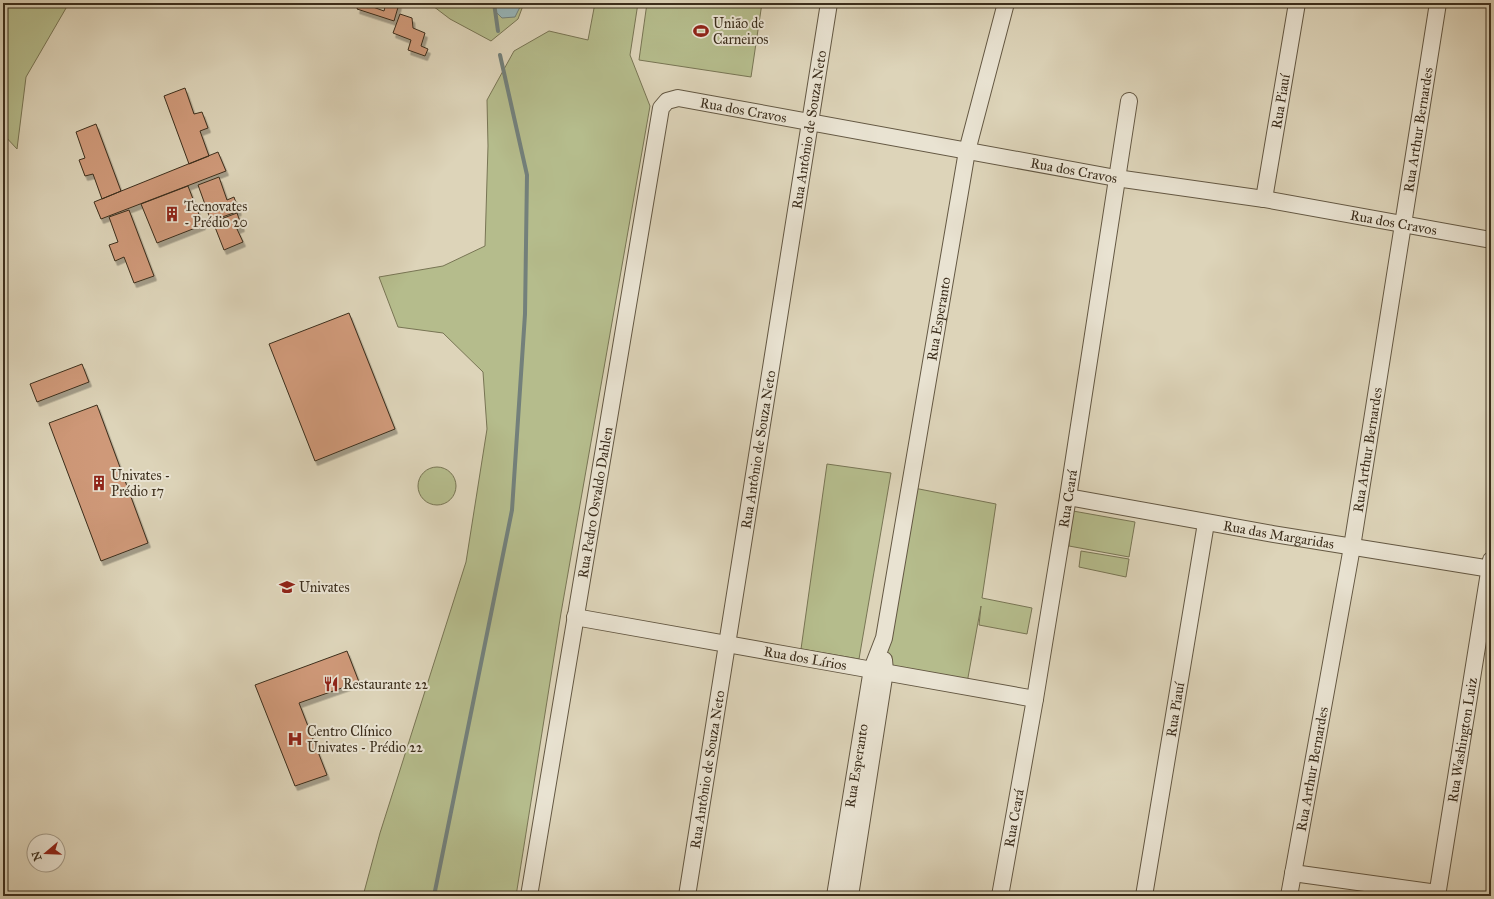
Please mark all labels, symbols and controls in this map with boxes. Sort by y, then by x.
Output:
place label: União de Carneiros [713,15,768,48]
sports icon: União de Carneiros [692,22,710,40]
street label: Rua Antônio de Souza Neto [788,49,830,210]
street label: Rua Arthur Bernardes [1400,66,1436,194]
street label: Rua Piauí [1267,72,1294,130]
street label: Rua dos Cravos [699,94,788,126]
street label: Rua dos Cravos [1029,154,1119,187]
place label: Tecnovates - Prédio 20 [184,198,248,231]
building icon: Tecnovates - Prédio 20 [163,205,181,223]
street label: Rua dos Cravos [1349,206,1438,239]
street label: Rua Esperanto [923,276,954,362]
street label: Rua Antônio de Souza Neto [737,369,779,530]
street label: Rua Arthur Bernardes [1349,386,1386,514]
street label: Rua Pedro Osvaldo Dahlen [574,425,616,580]
place label: Univates - Prédio 17 [111,467,170,500]
street label: Rua Ceará [1055,468,1081,529]
building icon: Univates - Prédio 17 [90,474,108,492]
street label: Rua das Margaridas [1222,517,1335,552]
school or university icon: Univates [278,578,296,596]
place label: Univates [299,579,349,596]
street label: Rua dos Lírios [763,642,848,674]
restaurant icon: Restaurante 22 [322,675,340,693]
place label: Restaurante 22 [343,676,428,693]
street label: Rua Washington Luiz [1444,676,1481,804]
street label: Rua Piauí [1162,680,1188,738]
street label: Rua Antônio de Souza Neto [686,689,728,850]
street label: Rua Arthur Bernardes [1292,705,1331,833]
street label: Rua Esperanto [841,722,871,809]
place label: Centro Clínico Univates - Prédio 22 [307,723,423,756]
hospital icon: Centro Clínico Univates - Prédio 22 [286,730,304,748]
street label: Rua Ceará [1000,788,1027,849]
north arrow [26,833,66,873]
text: N [29,849,45,863]

